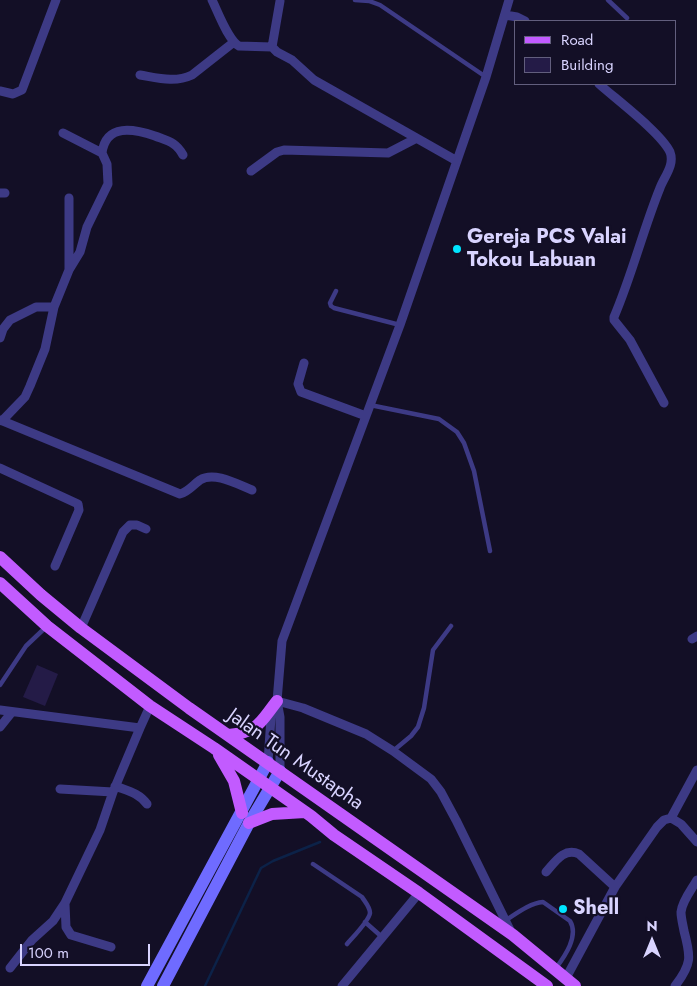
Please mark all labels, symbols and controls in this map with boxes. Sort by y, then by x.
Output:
legend [514,20,677,85]
text: Road [561,29,593,51]
text: Building [561,54,613,76]
place label: Gereja PCS Valai Tokou Labuan [467,226,626,273]
marker: Gereja PCS Valai Tokou Labuan [451,243,463,255]
street label: Jalan Tun Mustapha [222,704,368,816]
place label: Shell [573,897,619,921]
marker: Shell [557,903,569,915]
north arrow [627,916,677,966]
text: N [646,916,658,936]
scale bar [22,934,152,966]
text: 100 m [28,942,69,964]

